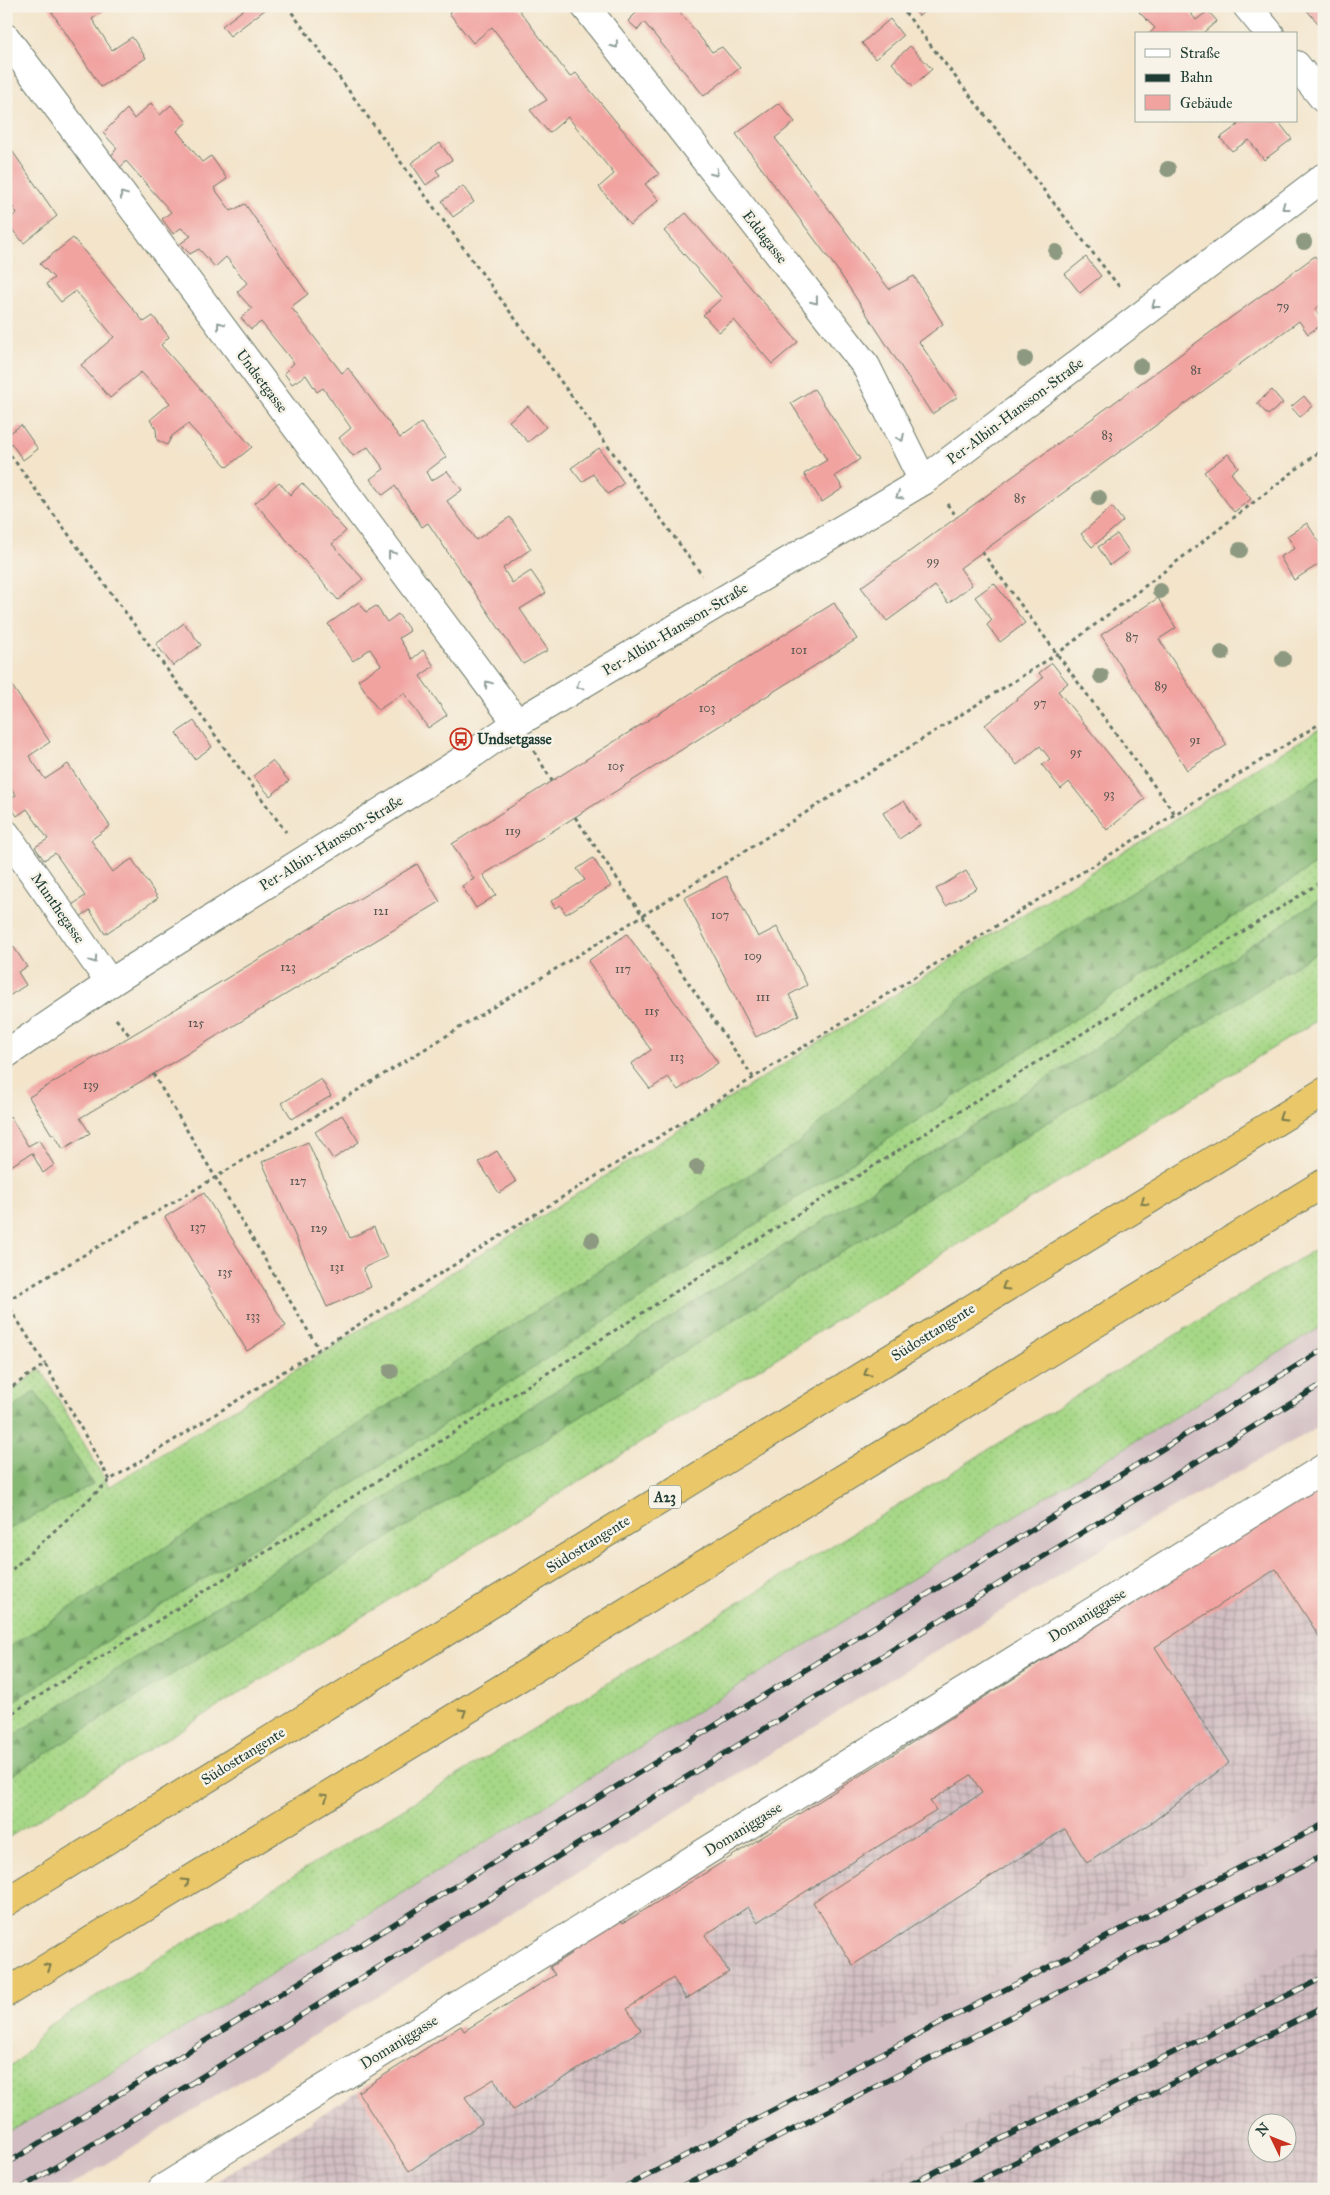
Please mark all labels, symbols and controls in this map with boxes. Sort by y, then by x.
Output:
legend [1135,32,1298,122]
one-way arrow [610,39,618,48]
text: Straße [1180,44,1220,62]
text: Bahn [1180,68,1213,86]
text: Gebäude [1180,94,1233,112]
one-way arrow [710,167,718,176]
one-way arrow [120,191,129,201]
one-way arrow [1282,201,1291,209]
street label: Eddagasse [739,207,791,267]
one-way arrow [810,295,818,304]
one-way arrow [1152,299,1161,307]
house number: 79 [1277,299,1289,313]
one-way arrow [218,322,226,331]
street label: Undsetgasse [232,346,292,416]
street label: Per-Albin-Hansson-Straße [943,354,1087,468]
house number: 81 [1190,363,1202,377]
house number: 83 [1101,428,1113,442]
one-way arrow [895,432,905,441]
one-way arrow [895,489,904,499]
house number: 85 [1014,491,1026,505]
one-way arrow [388,550,397,560]
house number: 99 [927,554,939,568]
street label: Per-Albin-Hansson-Straße [599,578,751,680]
house number: 87 [1126,630,1138,644]
house number: 101 [791,643,807,657]
house number: 89 [1155,679,1167,693]
one-way arrow [485,680,494,690]
one-way arrow [575,680,584,690]
house number: 97 [1034,696,1046,710]
house number: 103 [699,701,715,715]
bus stop icon: Undsetgasse [449,727,473,751]
place label: Undsetgasse [477,730,552,749]
house number: 91 [1189,733,1201,747]
house number: 95 [1070,745,1082,759]
house number: 105 [607,759,625,773]
house number: 93 [1103,787,1115,801]
street label: Per-Albin-Hansson-Straße [256,791,406,895]
house number: 119 [505,824,521,838]
street label: Munthegasse [27,869,89,947]
house number: 121 [373,904,389,918]
house number: 107 [711,908,729,922]
house number: 109 [744,949,762,963]
one-way arrow [88,954,97,964]
house number: 123 [280,960,296,974]
house number: 117 [615,962,631,976]
house number: 111 [756,990,770,1004]
house number: 115 [645,1004,660,1018]
house number: 125 [188,1016,204,1030]
house number: 113 [670,1050,684,1064]
house number: 139 [83,1078,99,1092]
one-way arrow [1279,1111,1288,1121]
house number: 127 [290,1174,306,1188]
one-way arrow [1140,1196,1149,1206]
house number: 137 [190,1220,206,1234]
house number: 129 [310,1221,328,1235]
house number: 131 [330,1260,344,1274]
house number: 135 [217,1265,233,1279]
one-way arrow [1002,1281,1011,1291]
street label: Südosttangente [888,1299,978,1365]
house number: 133 [246,1309,260,1323]
one-way arrow [864,1366,873,1376]
road number: A23 [649,1485,681,1508]
street label: Südosttangente [543,1511,633,1577]
street label: Domaniggasse [1045,1584,1129,1646]
one-way arrow [458,1708,467,1718]
street label: Südosttangente [198,1723,288,1789]
one-way arrow [319,1794,328,1803]
street label: Domaniggasse [701,1798,785,1860]
one-way arrow [181,1879,190,1889]
one-way arrow [42,1964,51,1974]
street label: Domaniggasse [357,2011,441,2073]
north arrow [1248,2112,1298,2162]
text: N [1253,2119,1273,2140]

